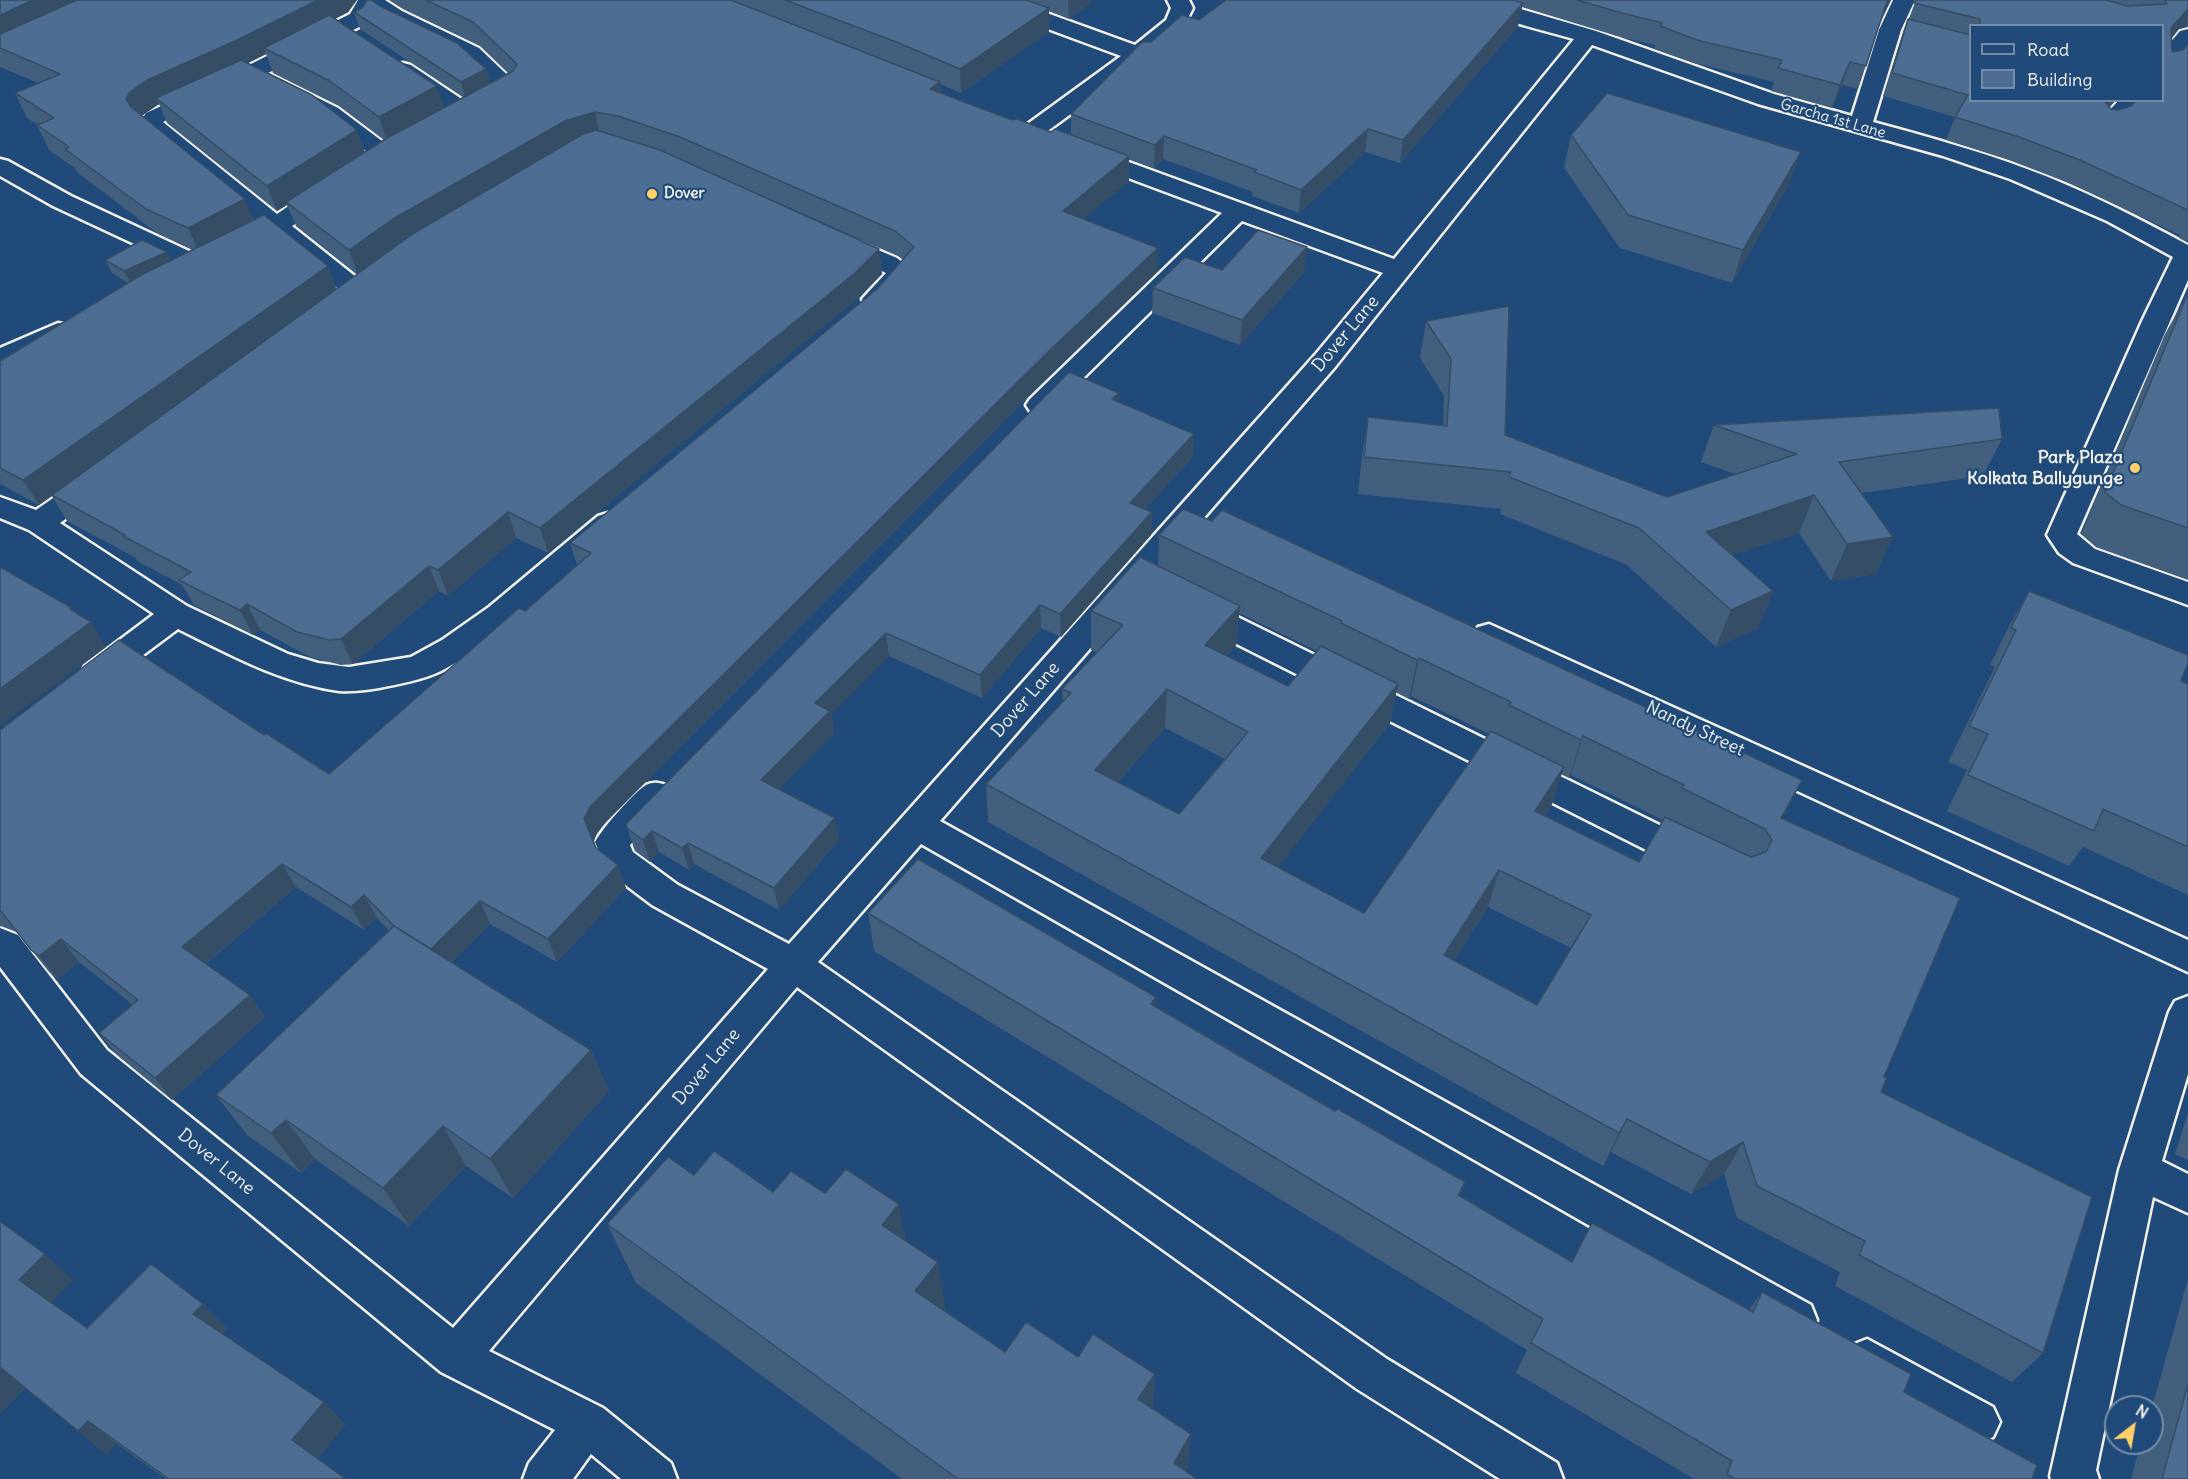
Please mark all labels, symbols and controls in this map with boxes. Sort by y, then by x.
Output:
legend [1969,24,2164,102]
text: Road [2027,38,2069,61]
text: Building [2027,68,2092,91]
street label: Garcha 1st Lane [1778,95,1888,143]
place label: Dover [664,185,705,203]
marker: Dover [645,187,659,201]
street label: Dover Lane [1308,291,1384,377]
place label: Park Plaza Kolkata Ballygunge [1967,447,2123,490]
marker: Park Plaza Kolkata Ballygunge [2128,461,2142,475]
street label: Dover Lane [987,658,1065,742]
street label: Nandy Street [1642,697,1748,761]
street label: Dover Lane [669,1024,745,1110]
street label: Dover Lane [173,1124,259,1200]
north arrow [2104,1395,2164,1455]
text: N [2132,1400,2152,1423]

